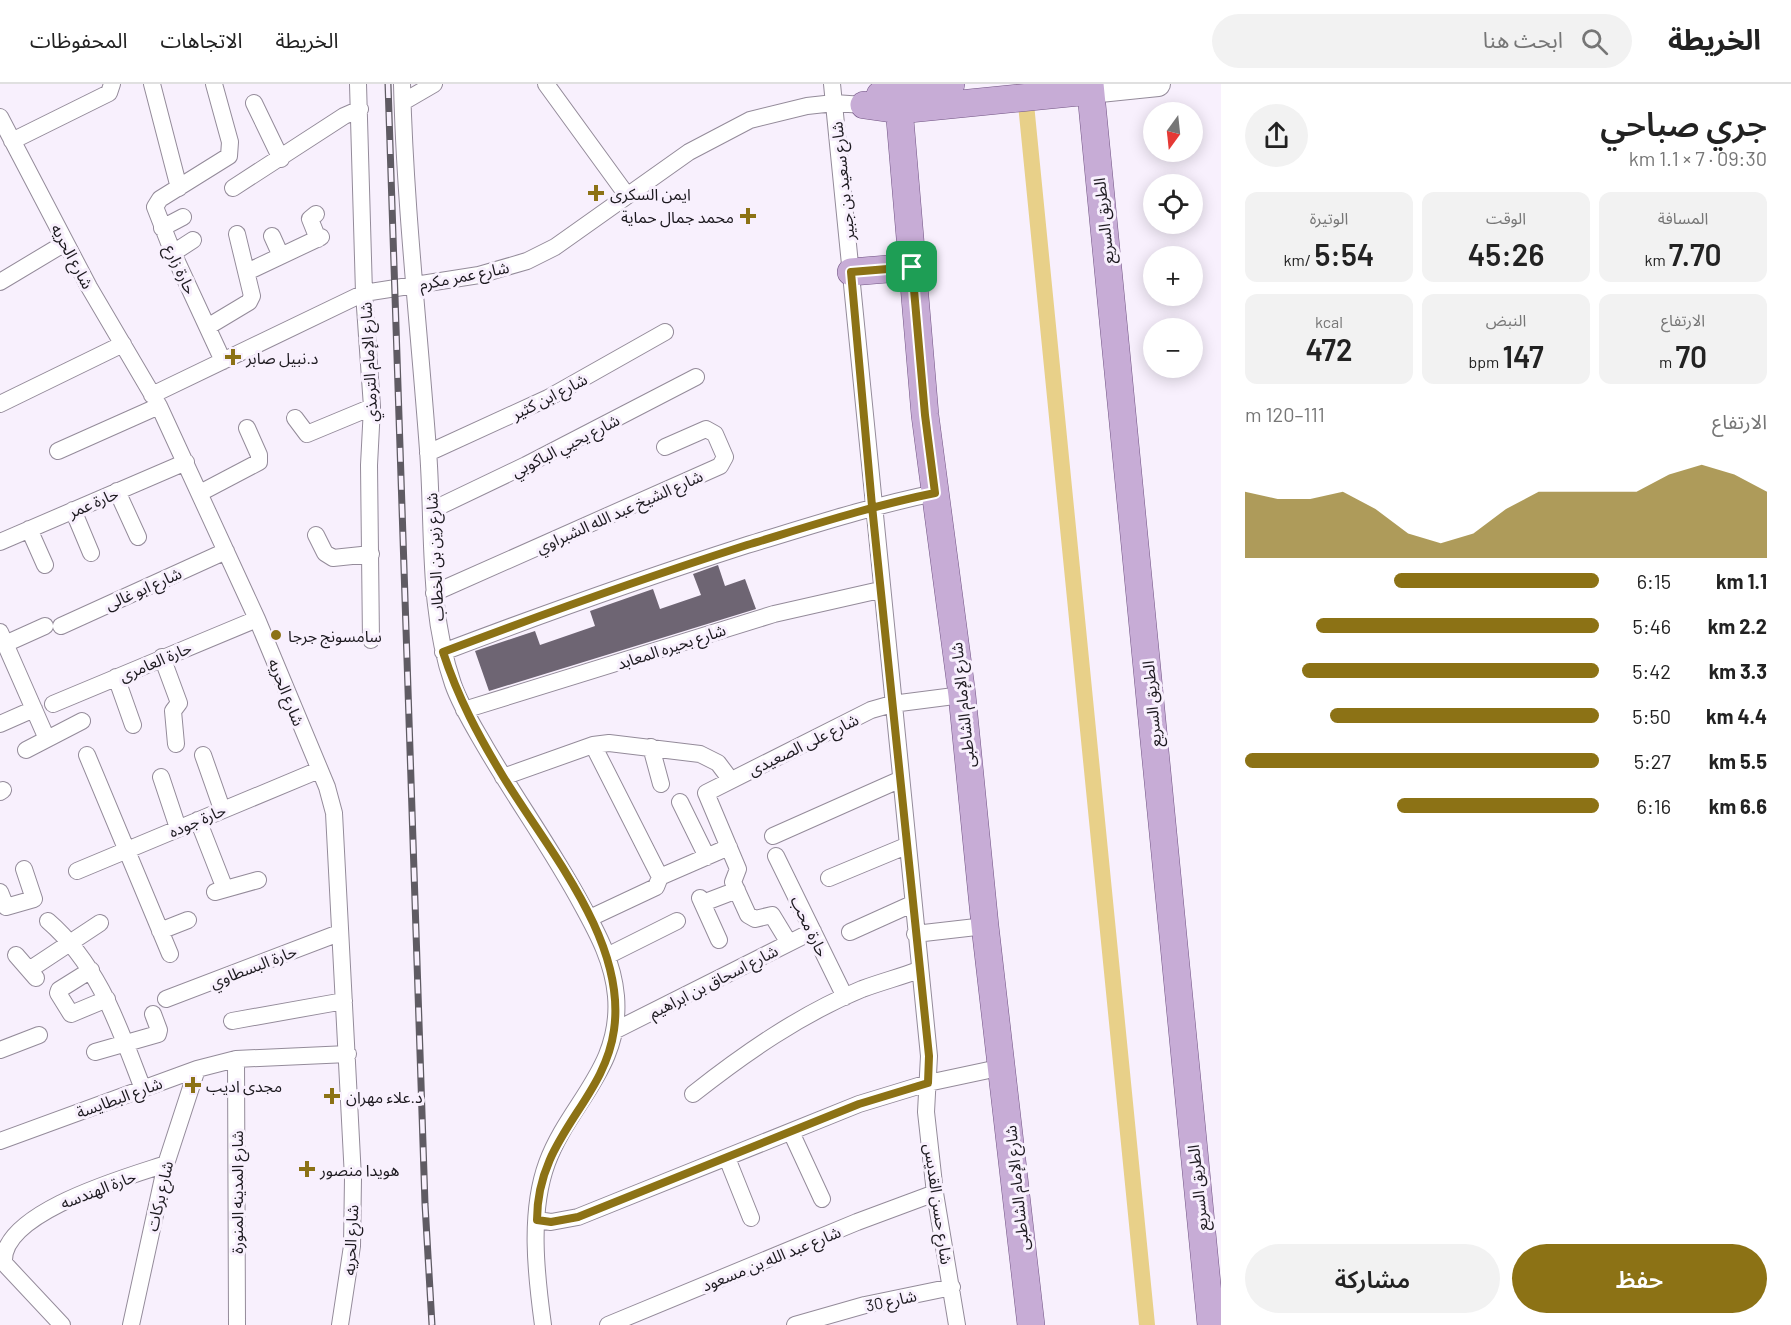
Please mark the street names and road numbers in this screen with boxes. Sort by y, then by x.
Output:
street label: شارع سعيد بن جبير [826,120,862,242]
street label: الطريق السريع [1089,176,1121,265]
street label: شارع الحريه [44,220,98,294]
street label: حارة زارع [158,241,201,298]
street label: شارع عمر مكرم [417,257,511,297]
street label: شارع الإمام الترمذي [355,301,385,423]
street label: شارع ابن كثير [507,369,592,427]
street label: شارع يحيي الباكوبي [508,410,624,484]
street label: شارع الشيخ عبد الله الشبراوي [533,466,707,560]
street label: حارة عمر [64,483,121,522]
street label: شارع زين بن الخطاب [421,492,451,622]
street label: شارع ابو غالى [102,563,186,617]
street label: شارع بحيره المعابد [614,619,729,676]
street label: حارة العامرى [116,637,194,686]
street label: شارع الإمام الشاطبى [946,641,982,769]
street label: شارع الحريه [261,656,309,730]
street label: الطريق السريع [1138,660,1168,748]
street label: شارع على الصعيدى [745,709,863,783]
street label: حارة جوده [166,800,229,841]
street label: حارة محب [786,893,833,960]
street label: شارع اسحاق بن ابراهيم [645,940,783,1025]
street label: حارة البسطاوي [207,941,300,995]
street label: شارع البطايسة [73,1073,166,1125]
street label: شارع الإمام الشاطبى [1000,1124,1036,1252]
street label: شارع المدينه المنورة [227,1130,250,1254]
street label: شارع حسن القديس [917,1142,957,1266]
street label: الطريق السريع [1183,1143,1215,1232]
street label: شارع بركات [142,1159,180,1234]
street label: حارة الهندسه [58,1166,139,1213]
street label: شارع الحريه [339,1204,365,1276]
street label: شارع عبد الله بن مسعود [699,1221,845,1298]
street label: شارع 30 [864,1285,919,1319]

